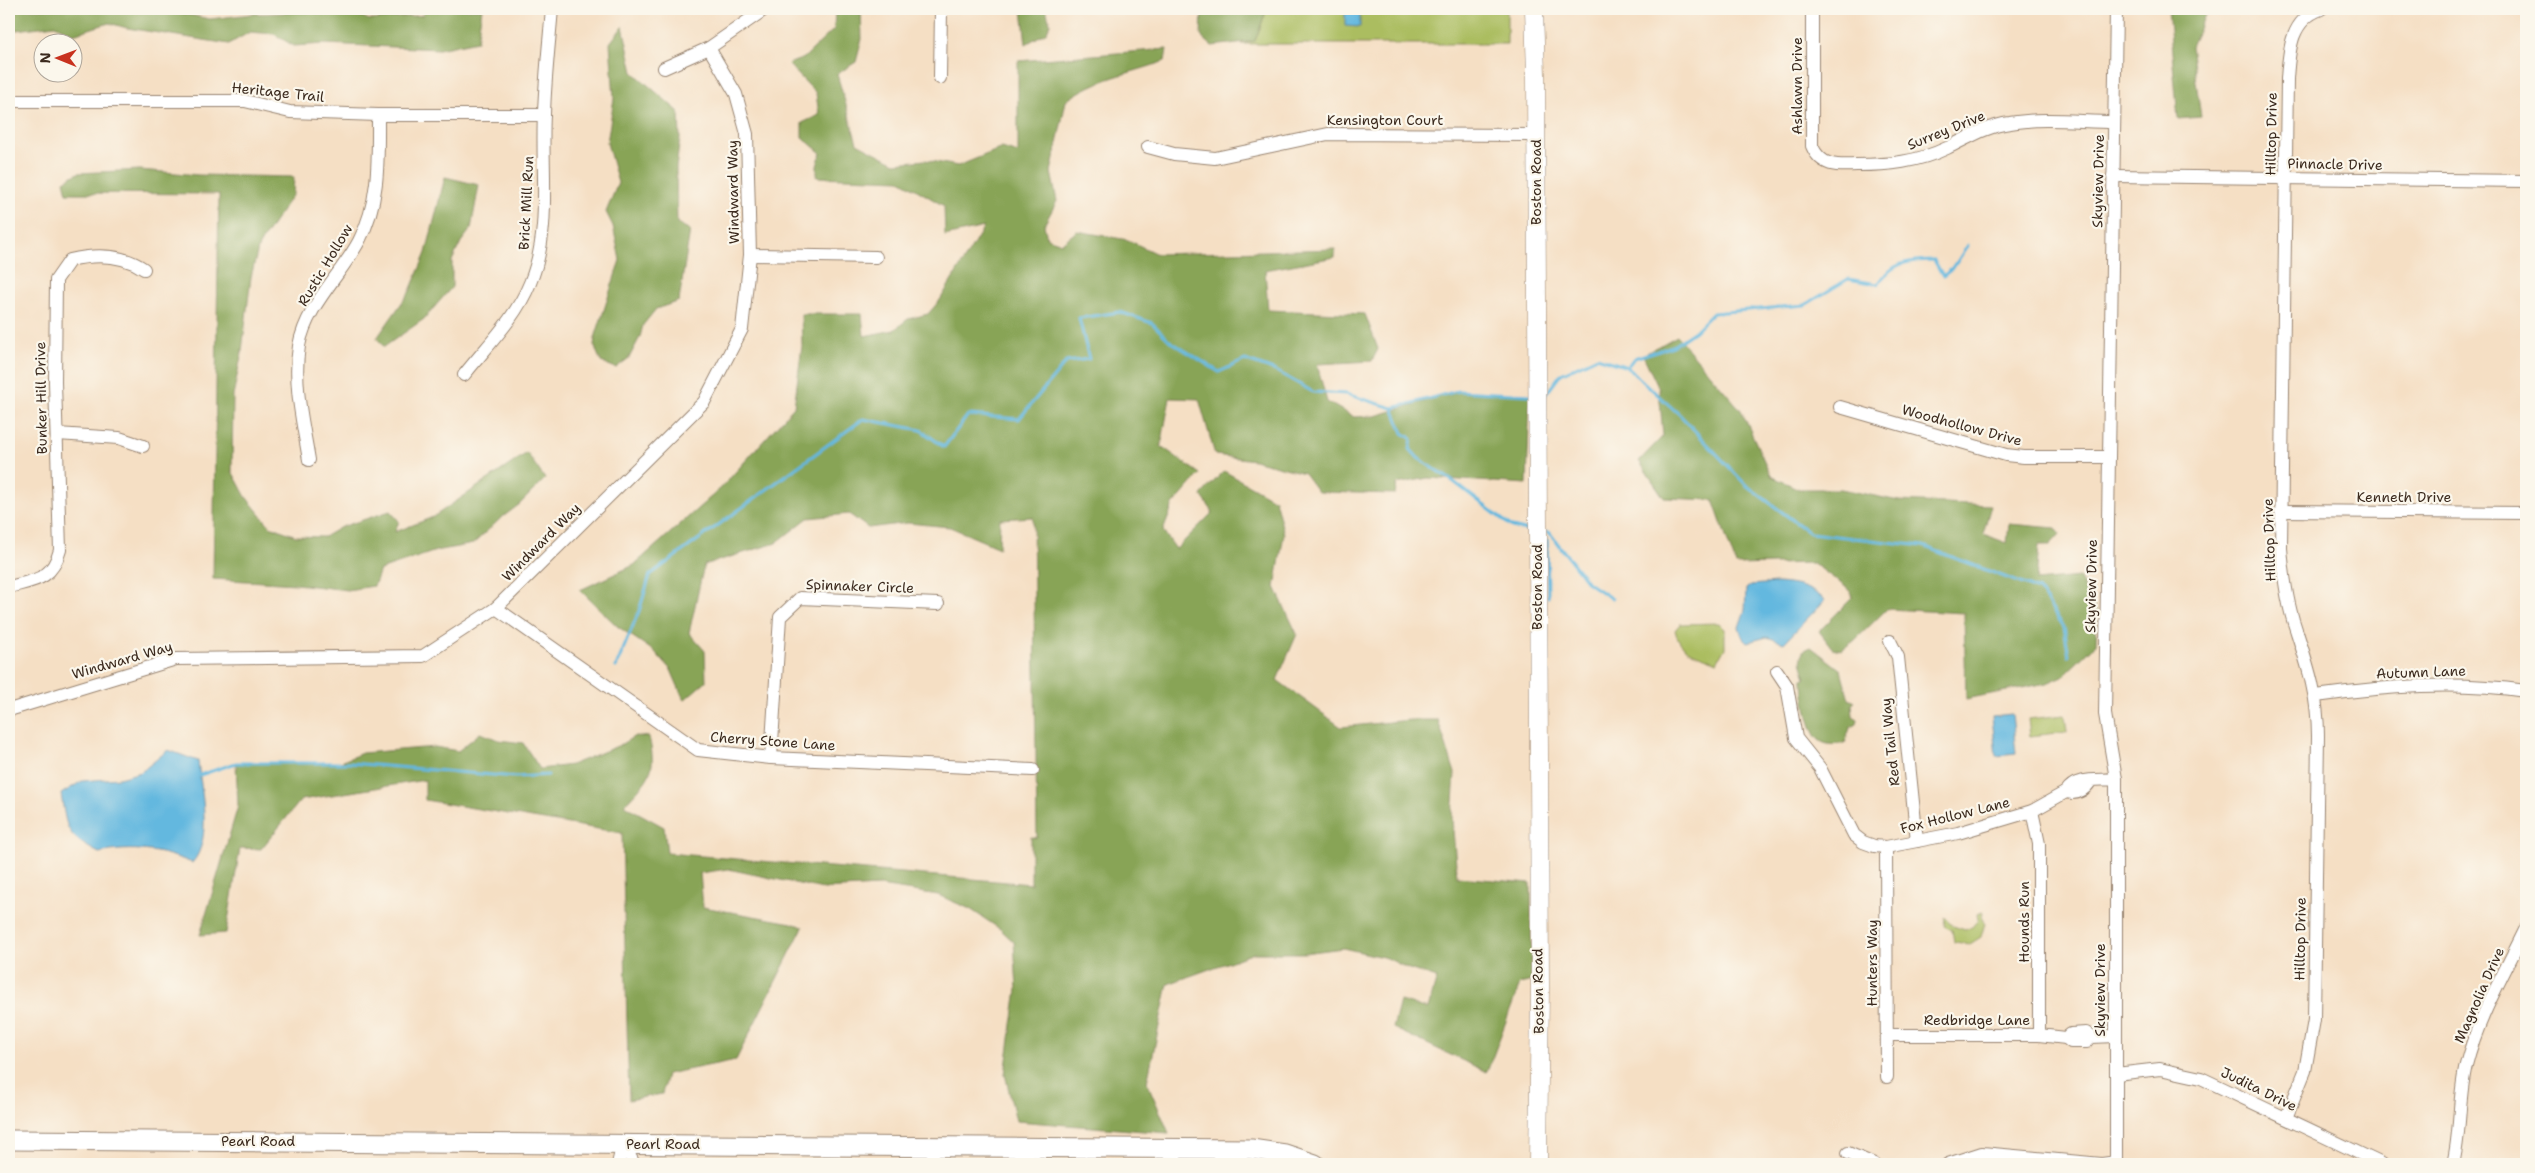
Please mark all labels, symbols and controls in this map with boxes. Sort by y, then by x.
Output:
north arrow [32,32,82,82]
street label: Ashlawn Drive [1788,37,1806,135]
text: N [36,52,54,63]
street label: Heritage Trail [231,78,326,106]
street label: Hilltop Drive [2261,92,2281,176]
street label: Surrey Drive [1904,106,1988,154]
street label: Kensington Court [1327,111,1443,129]
street label: Skyview Drive [2088,134,2108,228]
street label: Boston Road [1527,139,1545,225]
street label: Windward Way [723,140,743,244]
street label: Pinnacle Drive [2287,154,2383,174]
street label: Brick Mill Run [515,155,537,250]
street label: Rustic Hollow [293,221,357,309]
street label: Bunker Hill Drive [31,341,51,455]
street label: Woodhollow Drive [1900,400,2024,450]
street label: Kenneth Drive [2357,488,2452,506]
street label: Hilltop Drive [2259,498,2279,582]
street label: Windward Way [498,499,584,585]
street label: Skyview Drive [2081,539,2101,633]
street label: Boston Road [1528,544,1546,630]
street label: Spinnaker Circle [806,575,914,597]
street label: Windward Way [70,637,174,683]
street label: Autumn Lane [2376,661,2466,683]
street label: Red Tail Way [1876,697,1904,787]
street label: Cherry Stone Lane [710,728,836,754]
street label: Fox Hollow Lane [1898,793,2012,837]
street label: Hounds Run [2015,881,2033,963]
street label: Hilltop Drive [2290,897,2310,981]
street label: Hunters Way [1863,919,1881,1007]
street label: Skyview Drive [2091,943,2109,1037]
street label: Magnolia Drive [2450,944,2508,1046]
street label: Boston Road [1528,948,1548,1034]
street label: Redbridge Lane [1924,1011,2030,1029]
street label: Judita Drive [2218,1063,2300,1115]
street label: Pearl Road [221,1132,295,1150]
street label: Pearl Road [626,1135,700,1153]

